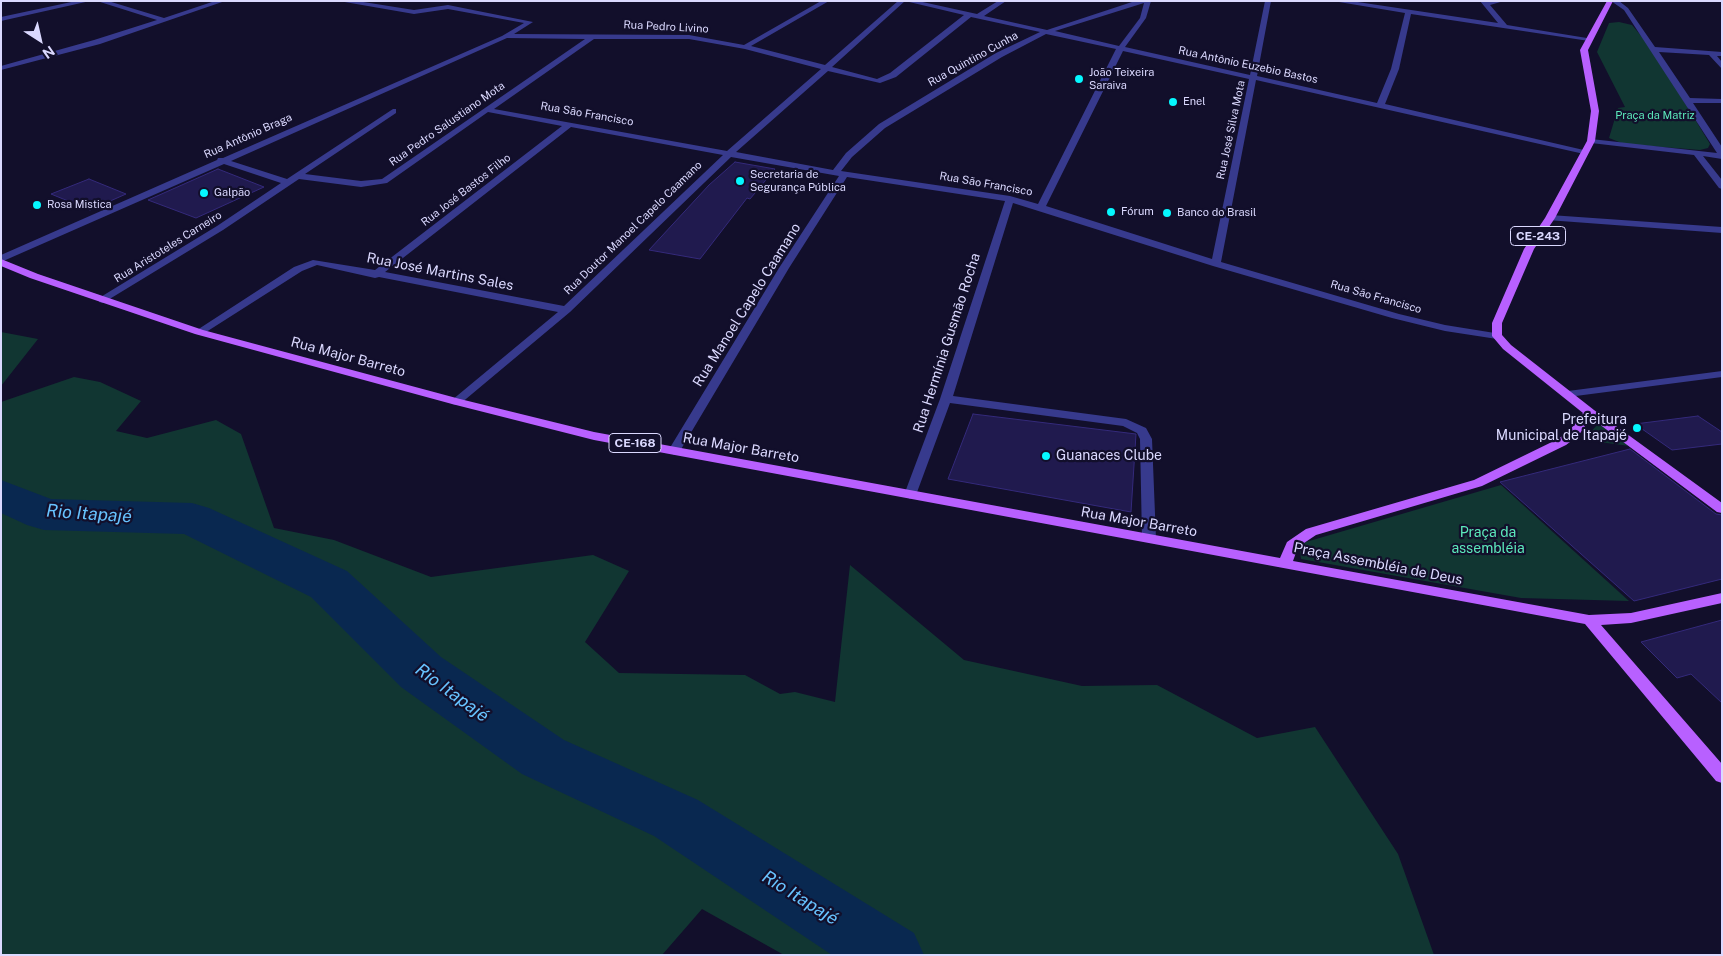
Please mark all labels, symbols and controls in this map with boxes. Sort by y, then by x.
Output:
north arrow [15,15,65,65]
street label: Rua Pedro Livino [623,18,709,36]
street label: Rua Quintino Cunha [926,29,1020,89]
text: N [40,43,58,62]
street label: Rua Antônio Euzebio Bastos [1177,44,1319,86]
place label: João Teixeira Saraiva [1089,66,1154,92]
marker: João Teixeira Saraiva [1073,73,1085,85]
street label: Rua Pedro Salustiano Mota [387,79,507,169]
street label: Rua José Silva Mota [1214,79,1248,181]
place label: Enel [1183,95,1206,109]
marker: Enel [1167,96,1179,108]
street label: Rua São Francisco [539,99,635,129]
park label: Praça da Matriz [1615,109,1695,123]
street label: Rua Antônio Braga [202,111,294,161]
street label: Rua José Bastos Filho [419,151,513,229]
street label: Rua Doutor Manoel Capelo Caamano [561,158,705,298]
place label: Secretaria de Segurança Pública [750,168,846,194]
street label: Rua São Francisco [938,169,1034,199]
marker: Secretaria de Segurança Pública [734,175,746,187]
place label: Galpão [214,186,250,200]
marker: Galpão [198,187,210,199]
place label: Rosa Mistica [47,198,112,212]
marker: Rosa Mistica [31,199,43,211]
place label: Fórum [1121,205,1154,219]
marker: Fórum [1105,206,1117,218]
place label: Banco do Brasil [1177,206,1256,220]
marker: Banco do Brasil [1161,207,1173,219]
street label: Rua Aristoteles Carneiro [112,208,224,286]
street label: Rua Manoel Capelo Caamano [690,220,804,390]
road number: CE-243 [1510,227,1566,246]
street label: Rua José Martins Sales [365,250,515,294]
street label: Rua Hermínia Gusmão Rocha [910,251,984,435]
street label: Rua São Francisco [1329,278,1423,316]
street label: Rua Major Barreto [289,334,407,380]
place label: Prefeitura Municipal de Itapajé [1496,412,1627,444]
marker: Prefeitura Municipal de Itapajé [1631,422,1643,434]
street label: Rua Major Barreto [681,429,801,467]
road number: CE-168 [609,433,661,452]
place label: Guanaces Clube [1056,448,1162,464]
marker: Guanaces Clube [1040,450,1052,462]
water label: Rio Itapajé [45,500,133,528]
street label: Rua Major Barreto [1079,503,1199,541]
park label: Praça da assembléia [1451,525,1525,558]
street label: Praça Assembléia de Deus [1292,539,1464,589]
water label: Rio Itapajé [411,659,493,727]
water label: Rio Itapajé [758,866,842,930]

